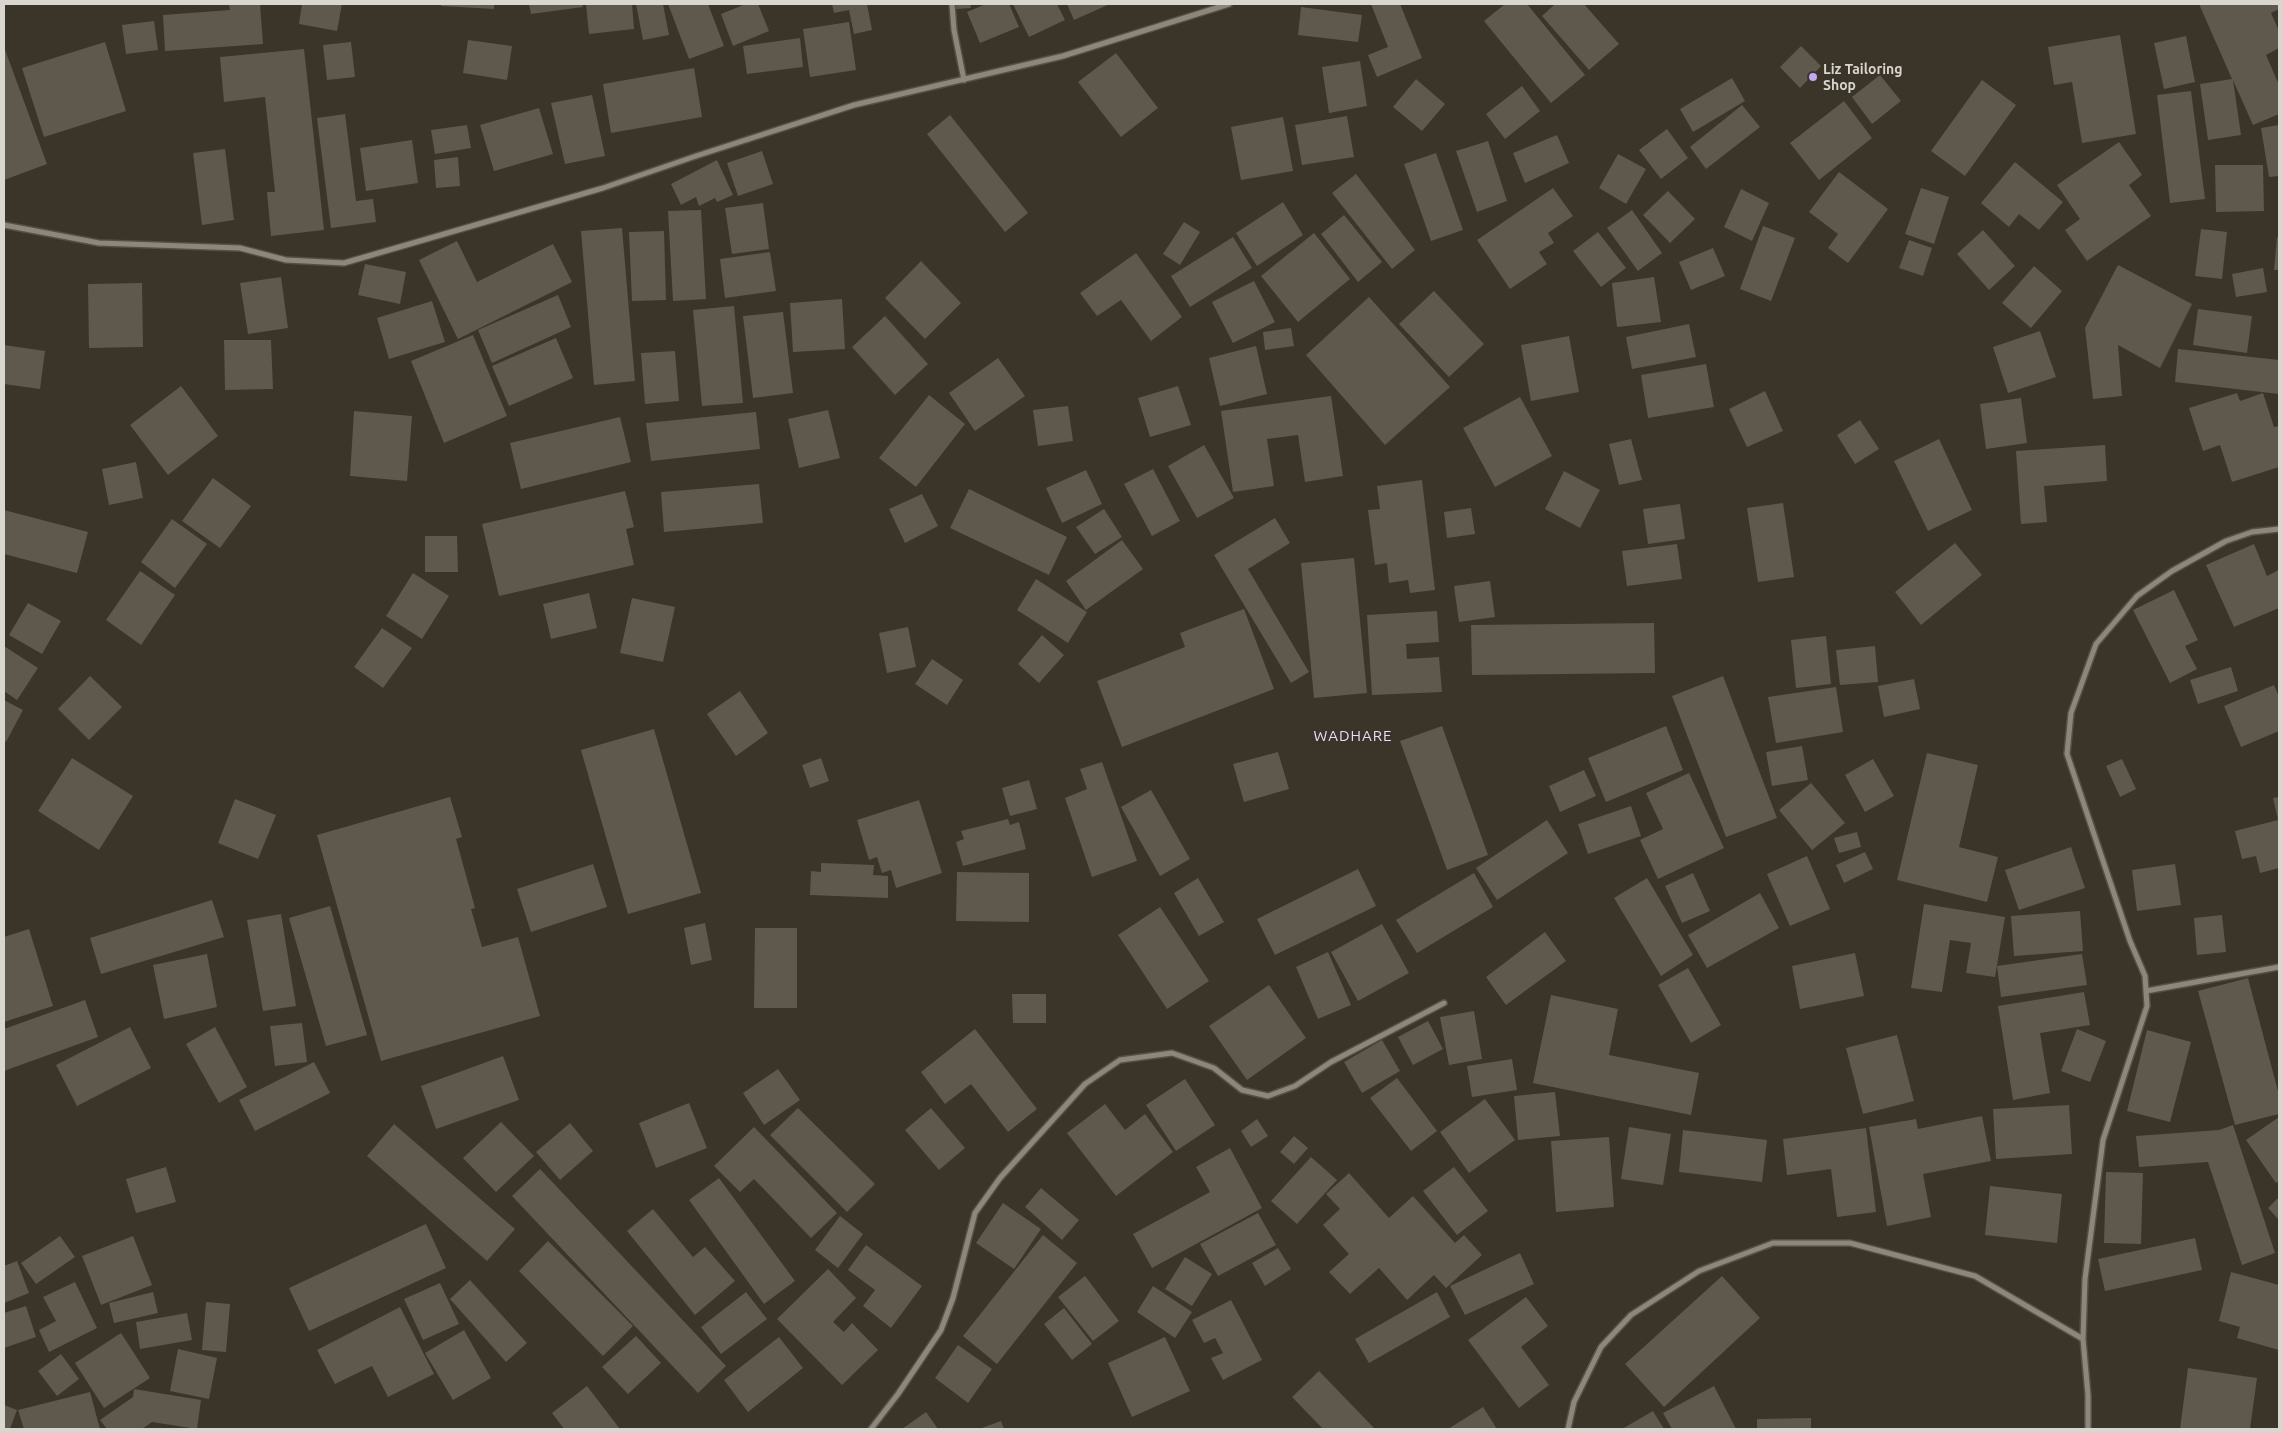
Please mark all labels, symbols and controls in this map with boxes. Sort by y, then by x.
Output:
place label: Liz Tailoring Shop [1823,61,1902,94]
marker: Liz Tailoring Shop [1807,71,1819,83]
district label: WADHARE [1313,727,1393,745]

